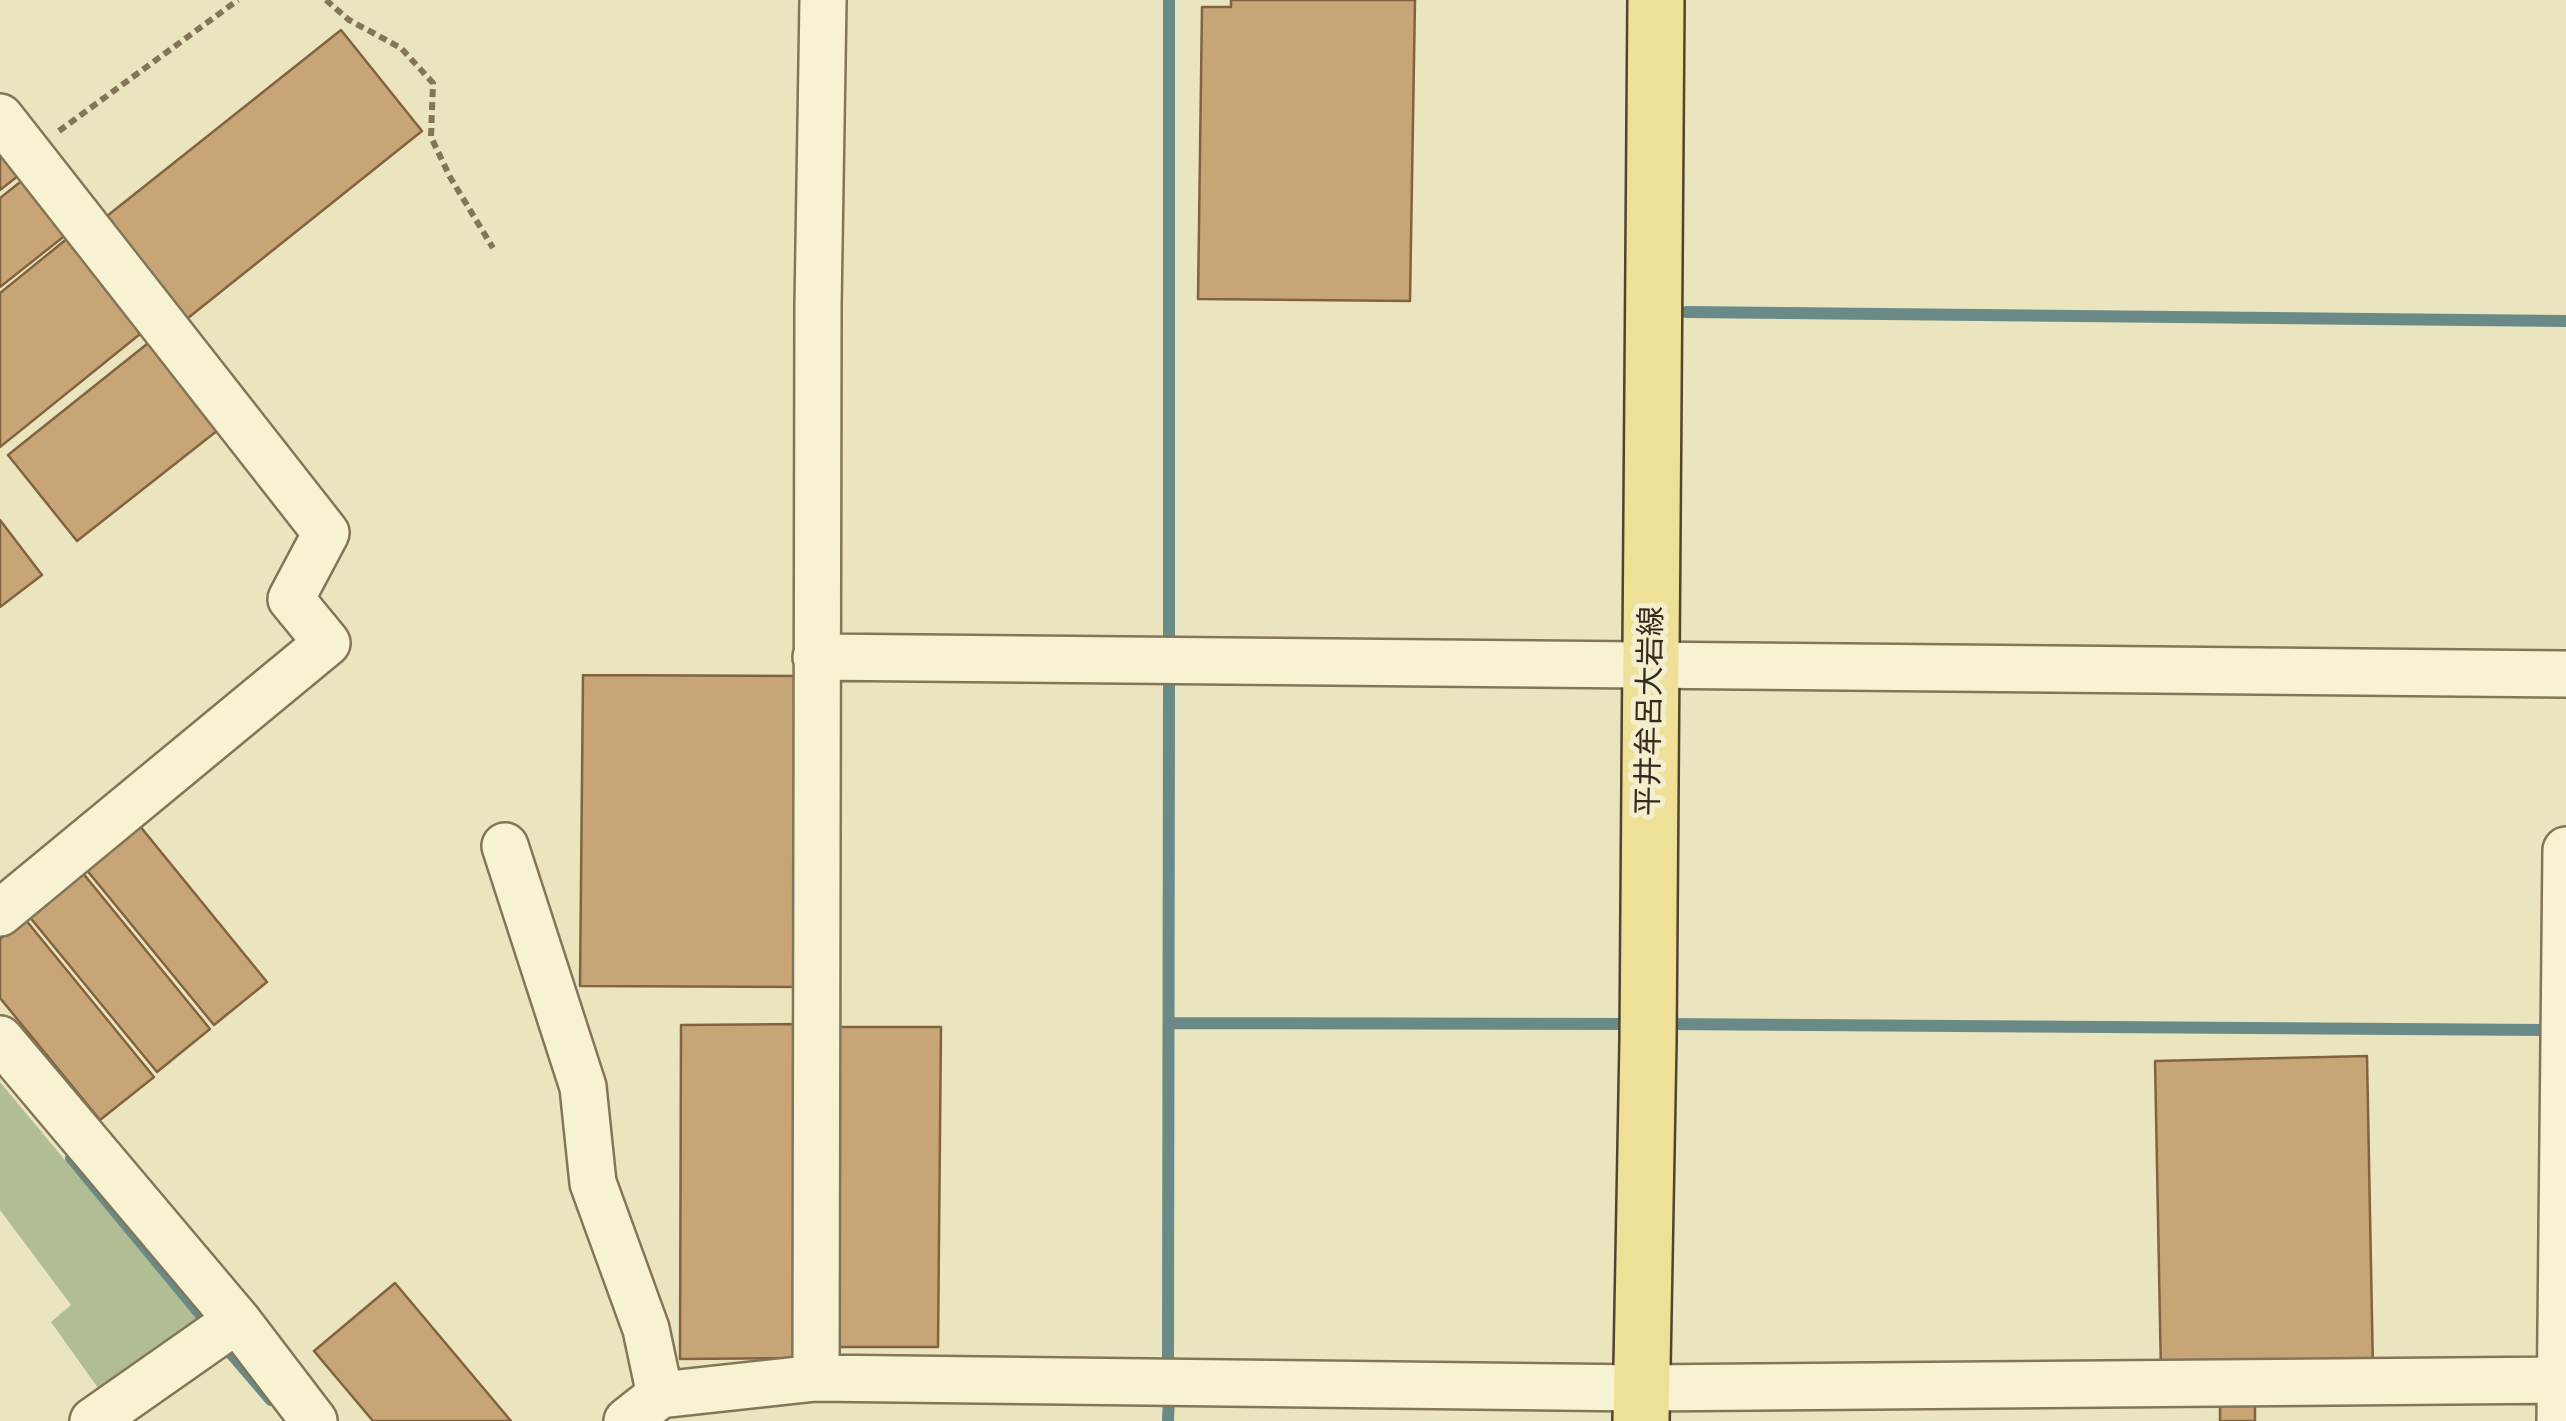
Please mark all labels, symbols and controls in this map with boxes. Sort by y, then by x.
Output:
street label: 平井牟呂大岩線 [1630,606,1670,816]

